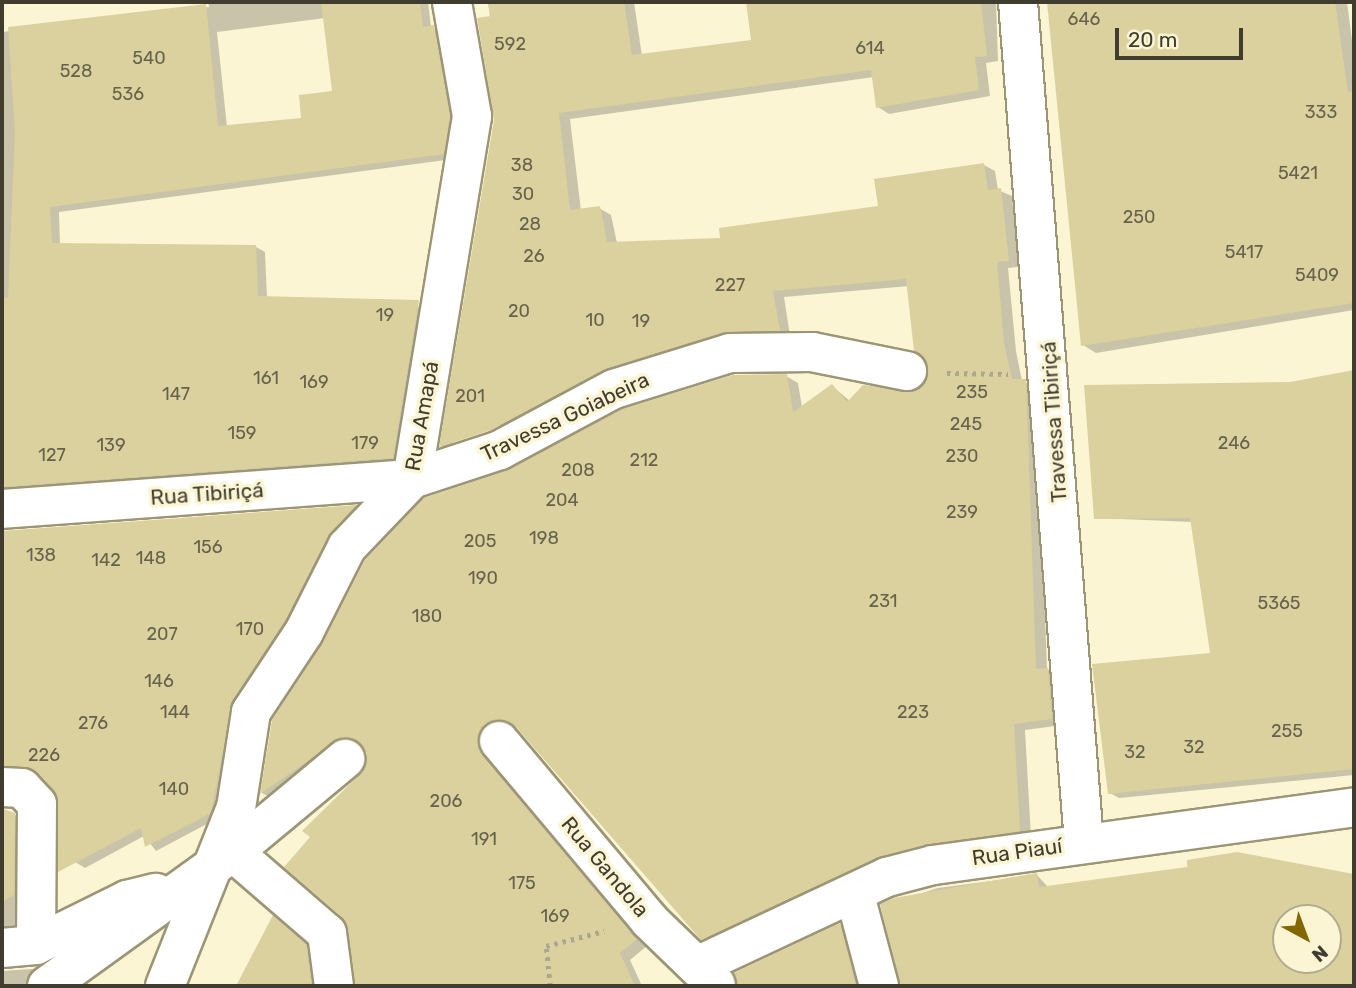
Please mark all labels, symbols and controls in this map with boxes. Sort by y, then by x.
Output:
house number: 646 [1068,8,1100,30]
scale bar [1118,14,1246,58]
text: 20 m [1128,27,1177,52]
house number: 592 [494,33,526,55]
house number: 614 [855,37,885,59]
house number: 540 [132,47,166,69]
house number: 528 [60,60,92,82]
house number: 536 [112,83,144,105]
house number: 333 [1305,101,1337,123]
house number: 38 [511,154,533,176]
house number: 5421 [1278,162,1318,184]
house number: 30 [512,183,534,205]
house number: 250 [1123,206,1155,228]
house number: 28 [519,213,541,235]
house number: 5417 [1225,241,1263,263]
house number: 26 [523,245,545,267]
house number: 5409 [1295,264,1339,286]
house number: 227 [715,274,745,296]
house number: 20 [508,300,530,322]
house number: 19 [376,304,394,326]
house number: 10 [585,309,605,331]
house number: 19 [632,310,650,332]
street label: Travessa Tibiriçá [1036,340,1072,504]
street label: Rua Amapá [400,359,444,473]
house number: 161 [253,367,279,389]
street label: Travessa Goiabeira [477,367,653,467]
house number: 169 [299,371,329,393]
house number: 235 [956,381,988,403]
house number: 147 [162,383,190,405]
house number: 201 [455,385,485,407]
house number: 245 [950,413,982,435]
house number: 159 [227,422,257,444]
house number: 179 [351,432,379,454]
house number: 246 [1218,432,1250,454]
house number: 139 [96,434,126,456]
house number: 127 [38,444,66,466]
house number: 230 [946,445,978,467]
house number: 212 [630,449,658,471]
house number: 208 [561,459,595,481]
street label: Rua Tibiriçá [149,477,265,511]
house number: 204 [545,489,579,511]
house number: 239 [946,501,978,523]
house number: 198 [529,527,559,549]
house number: 205 [464,530,496,552]
house number: 156 [193,536,223,558]
house number: 138 [26,544,56,566]
house number: 148 [136,547,166,569]
house number: 142 [91,549,121,571]
house number: 190 [468,567,498,589]
house number: 231 [869,590,897,612]
house number: 5365 [1257,592,1301,614]
house number: 180 [412,605,442,627]
house number: 170 [236,618,264,640]
house number: 207 [146,623,178,645]
house number: 146 [144,670,174,692]
house number: 144 [160,701,190,723]
house number: 223 [897,701,929,723]
house number: 276 [78,712,108,734]
house number: 255 [1271,720,1303,742]
house number: 32 [1183,736,1205,758]
house number: 32 [1124,741,1146,763]
house number: 226 [28,744,60,766]
house number: 140 [159,778,189,800]
house number: 206 [430,790,462,812]
street label: Rua Gandola [556,812,654,922]
house number: 191 [471,828,497,850]
street label: Rua Piauí [970,833,1064,871]
house number: 175 [508,872,536,894]
north arrow [1272,904,1342,974]
house number: 169 [540,905,570,927]
text: N [1307,941,1333,967]

